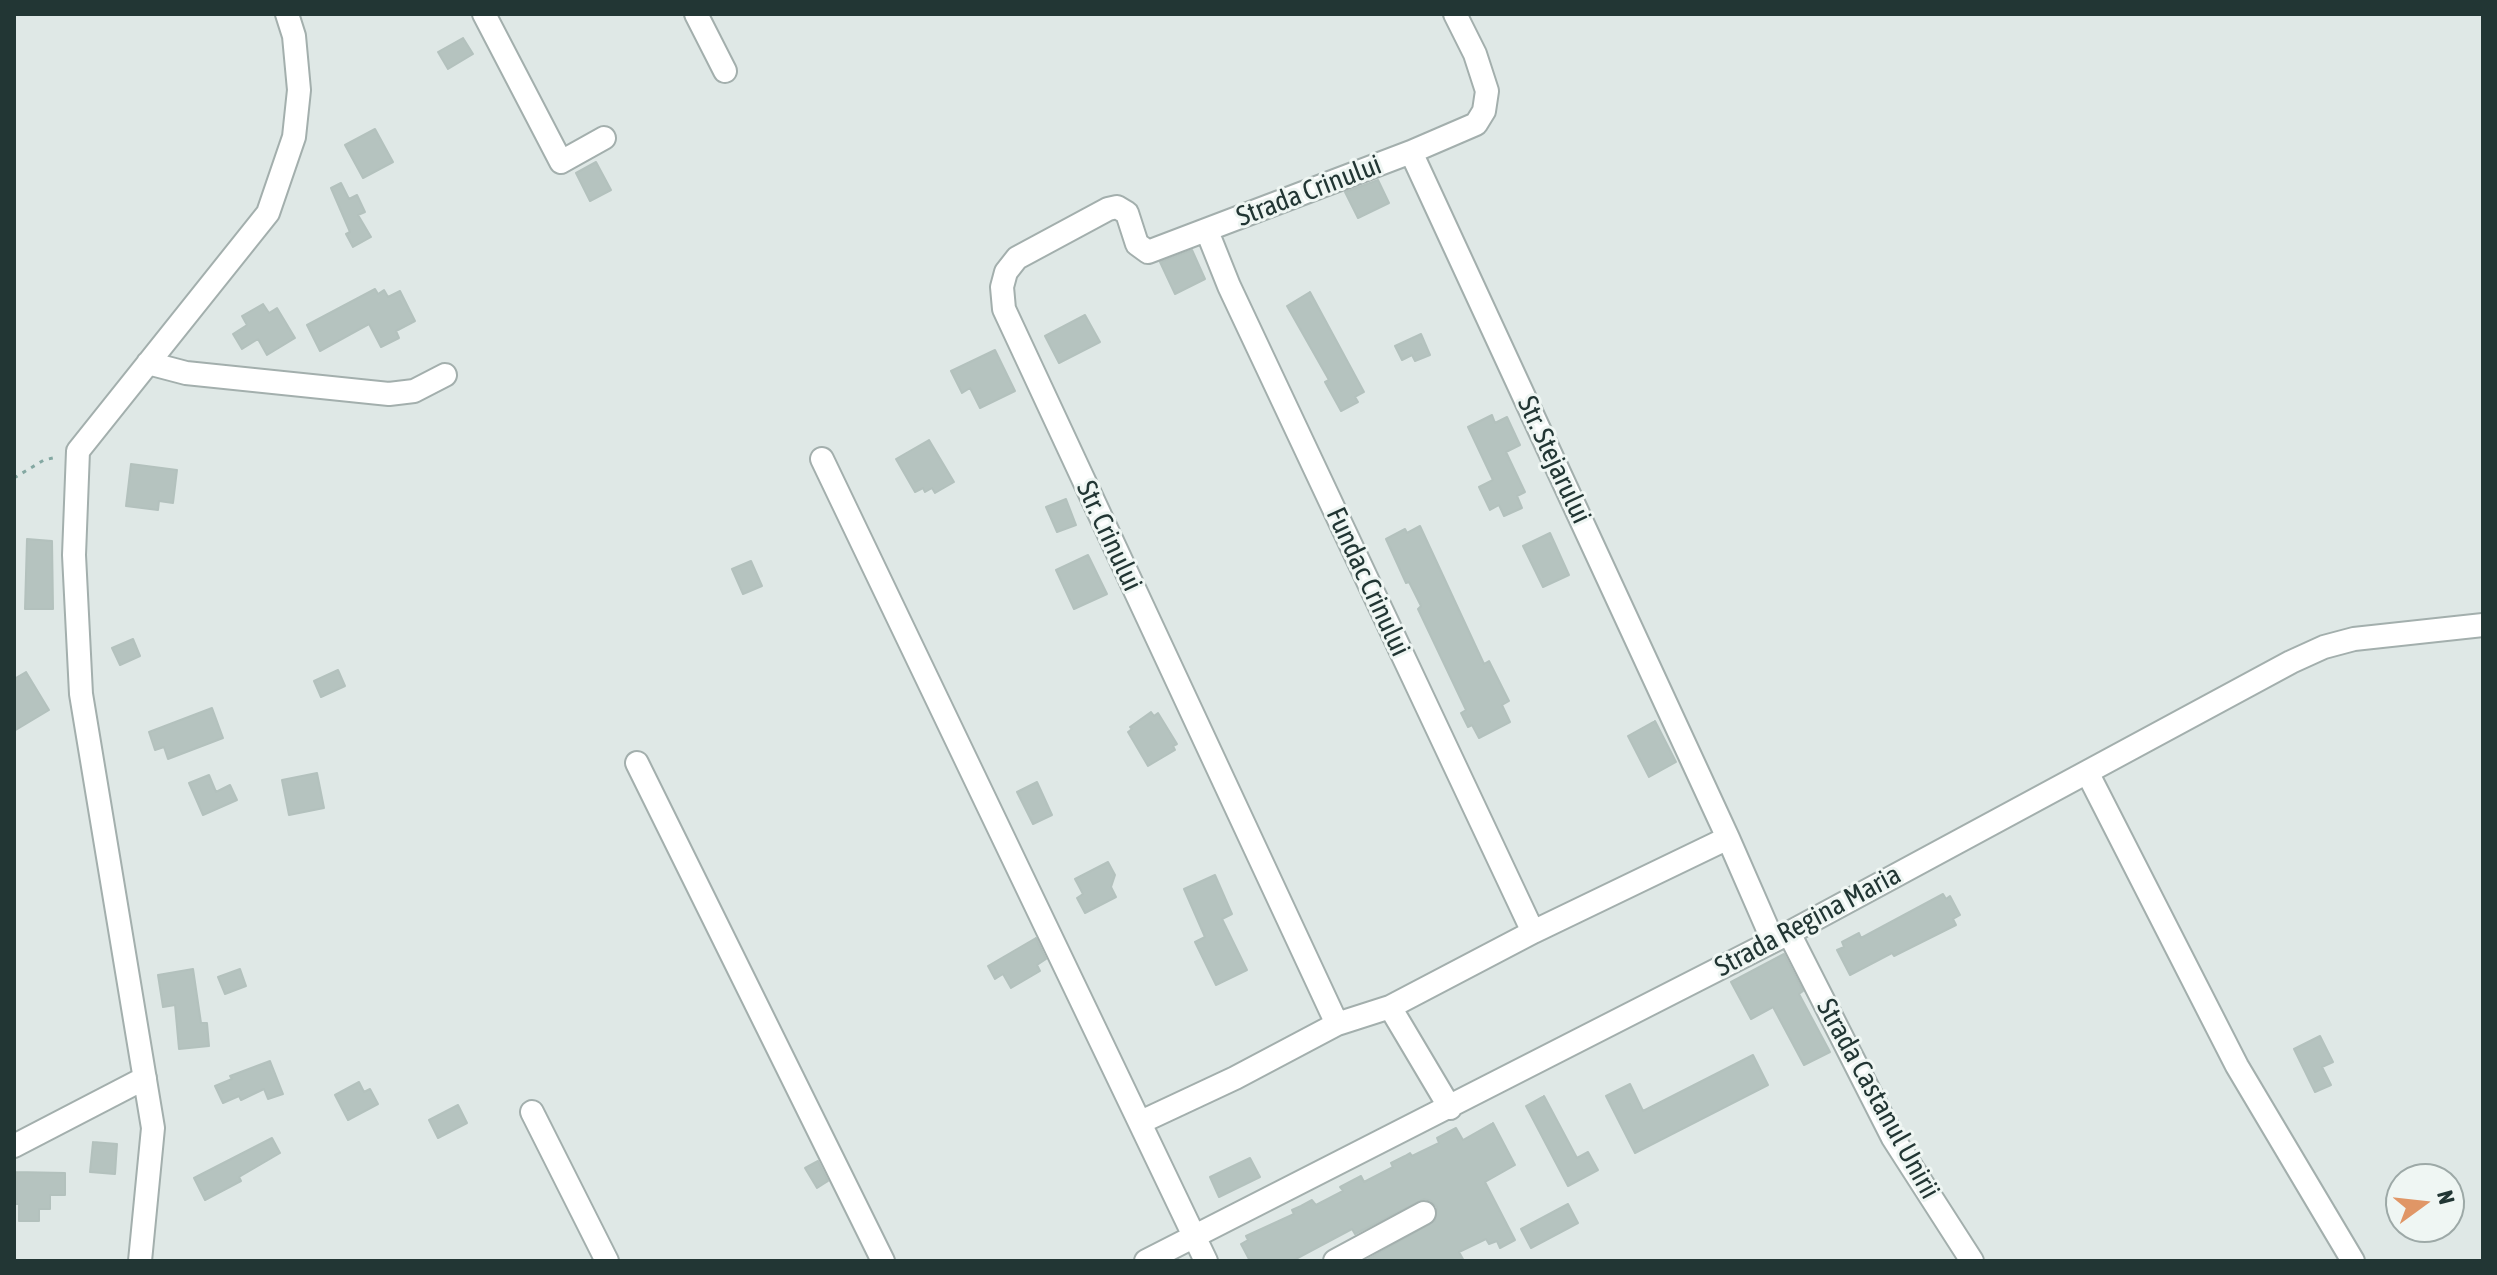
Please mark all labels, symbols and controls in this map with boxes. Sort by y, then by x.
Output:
street label: Strada Crinului [1232,148,1386,234]
street label: Str. Stejarului [1510,391,1598,529]
street label: Str. Crinului [1069,476,1149,596]
street label: Fundac Crinului [1319,502,1417,662]
street label: Strada Regina Maria [1709,858,1907,984]
street label: Strada Castanul Unirii [1809,993,1947,1205]
north arrow [2385,1163,2465,1243]
text: N [2432,1188,2460,1207]

